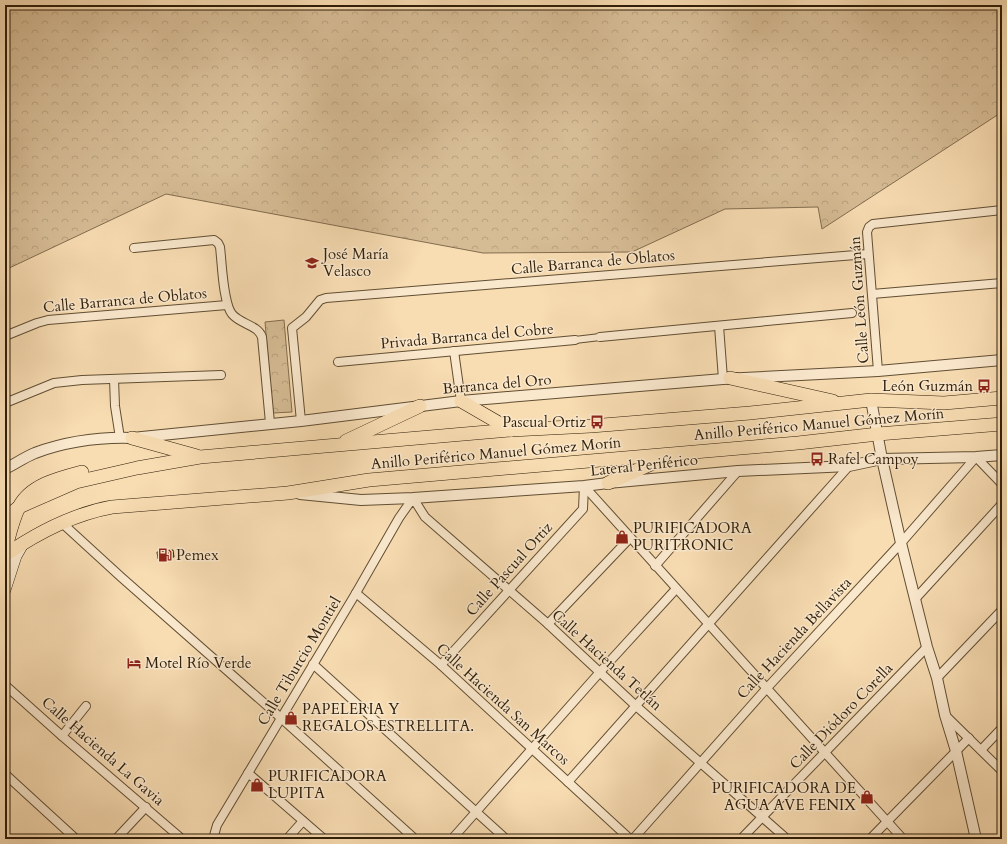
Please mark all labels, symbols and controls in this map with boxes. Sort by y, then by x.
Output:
street label: Calle León Guzmán [845,235,873,364]
place label: José María Velasco [321,244,389,281]
street label: Calle Barranca de Oblatos [510,245,676,279]
school or university icon: José María Velasco [304,255,320,271]
street label: Calle Barranca de Oblatos [42,283,208,317]
street label: Privada Barranca del Cobre [380,318,555,354]
street label: Barranca del Oro [442,369,552,399]
place label: León Guzmán [882,376,973,396]
bus stop icon: León Guzmán [976,378,992,394]
street label: Anillo Periférico Manuel Gómez Morín [693,403,946,445]
place label: Pascual Ortiz [502,412,586,432]
bus stop icon: Pascual Ortiz [589,414,605,430]
street label: Anillo Periférico Manuel Gómez Morín [370,432,623,474]
street label: Lateral Periférico [589,449,699,481]
place label: Rafel Campoy [828,449,919,469]
bus stop icon: Rafel Campoy [809,451,825,467]
street label: Calle Pascual Ortiz [461,517,557,620]
place label: PURIFICADORA PURITRONIC [633,518,752,555]
shop icon: PURIFICADORA PURITRONIC [614,529,630,545]
place label: Pemex [176,545,219,565]
fuel station icon: Pemex [157,547,173,563]
street label: Calle Hacienda Bellavista [732,572,856,703]
street label: Calle Tiburcio Montiel [253,593,346,729]
street label: Calle Hacienda Tetlán [548,605,667,715]
street label: Calle Hacienda San Marcos [432,639,574,769]
place label: Motel Río Verde [145,653,252,673]
hotel icon: Motel Río Verde [126,655,142,671]
street label: Calle Diódoro Corella [785,658,897,774]
street label: Calle Hacienda La Gavia [37,692,169,810]
place label: PAPELERIA Y REGALOS ESTRELLITA. [302,699,474,736]
shop icon: PAPELERIA Y REGALOS ESTRELLITA. [283,710,299,726]
place label: PURIFICADORA LUPITA [268,766,387,803]
shop icon: PURIFICADORA LUPITA [249,777,265,793]
place label: PURIFICADORA DE AGUA AVE FENIX [712,778,856,815]
shop icon: PURIFICADORA DE AGUA AVE FENIX [859,789,875,805]

